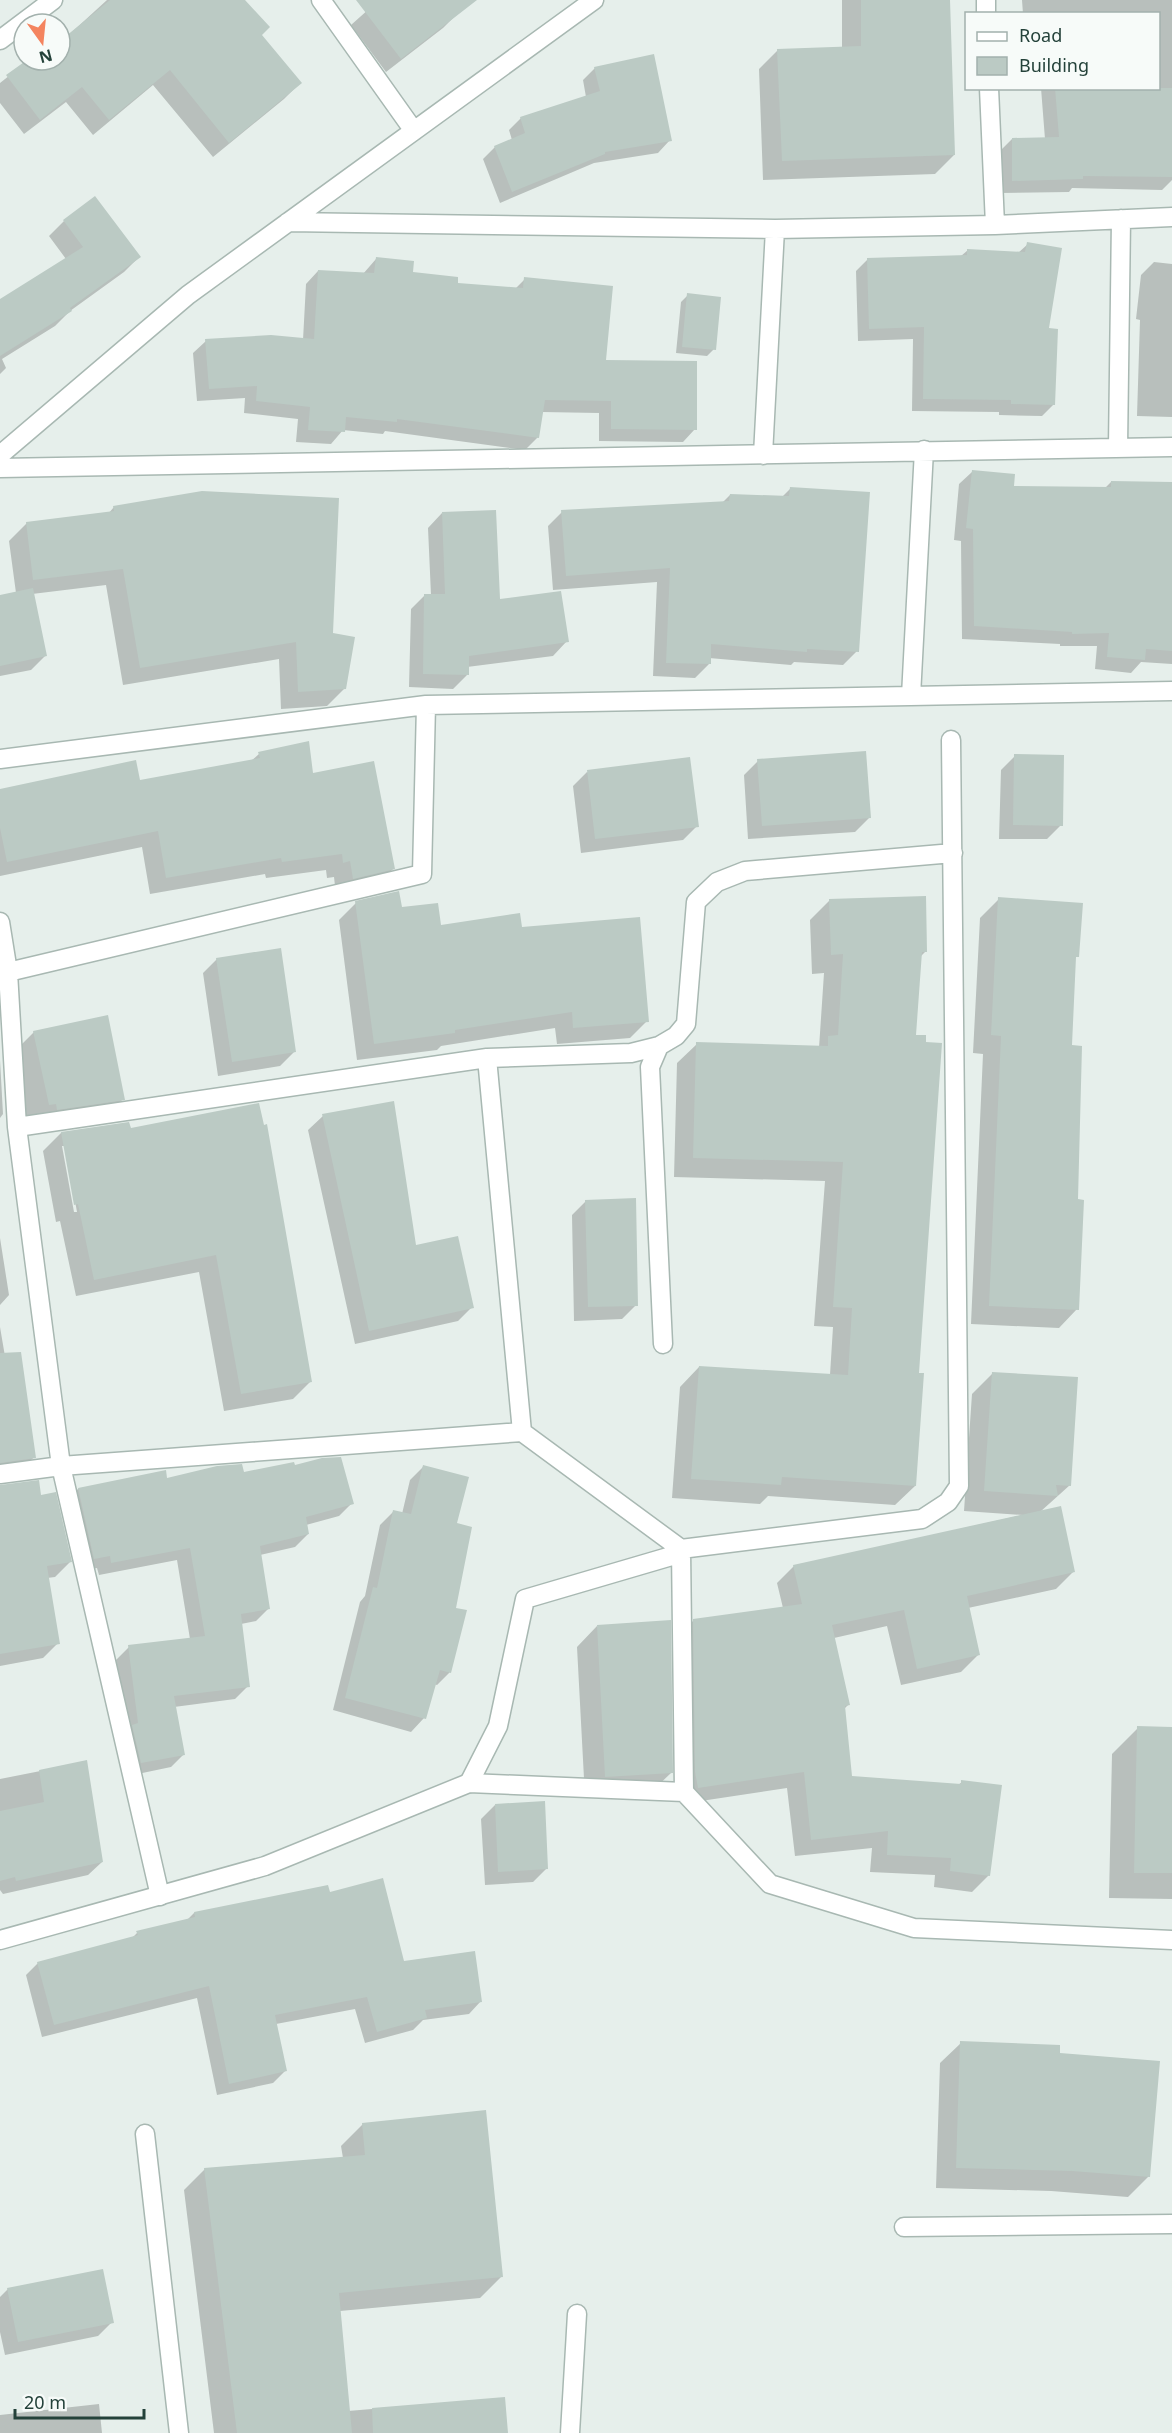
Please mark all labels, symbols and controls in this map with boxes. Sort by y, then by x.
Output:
north arrow [12,12,72,72]
legend [965,12,1160,90]
text: Road [1019,23,1062,47]
text: N [37,44,55,69]
text: Building [1019,53,1089,77]
scale bar [15,2382,144,2420]
text: 20 m [24,2390,66,2414]

